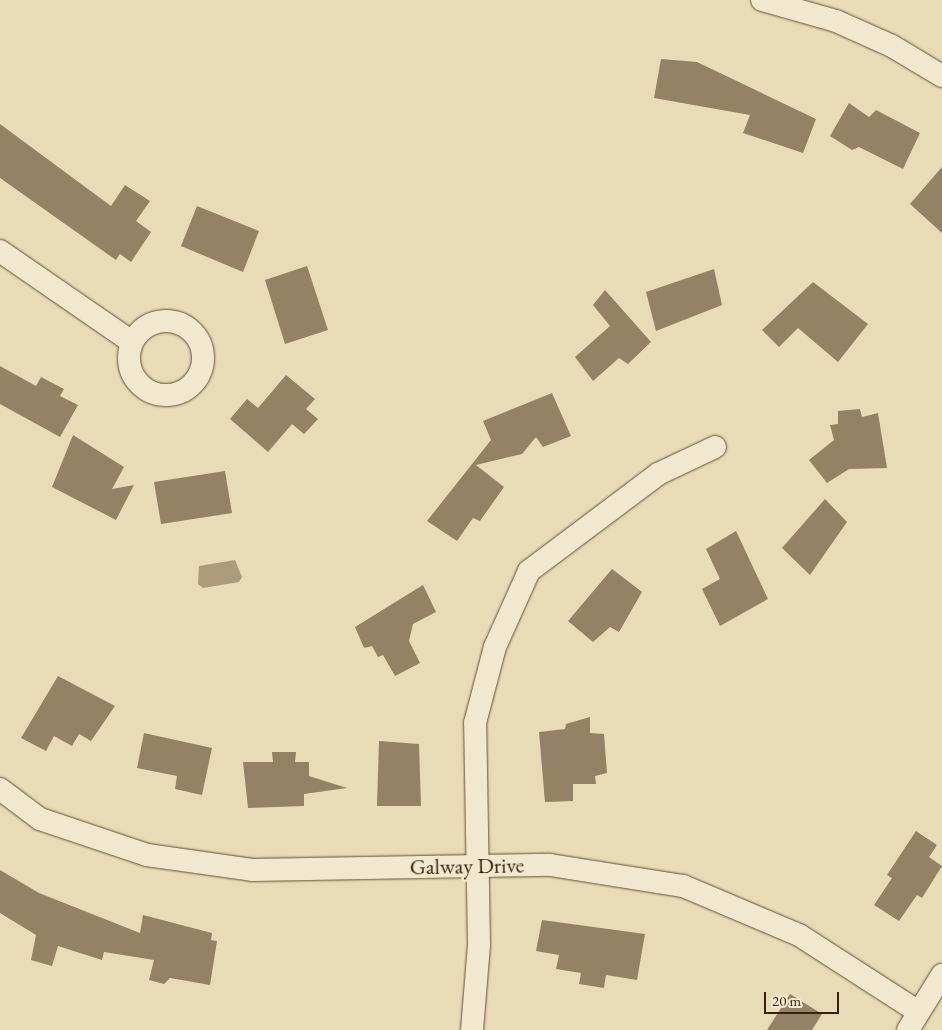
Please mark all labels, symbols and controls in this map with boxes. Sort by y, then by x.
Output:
street label: Galway Drive [410,852,524,880]
scale bar [767,982,842,1014]
text: 20 m [772,991,801,1010]

